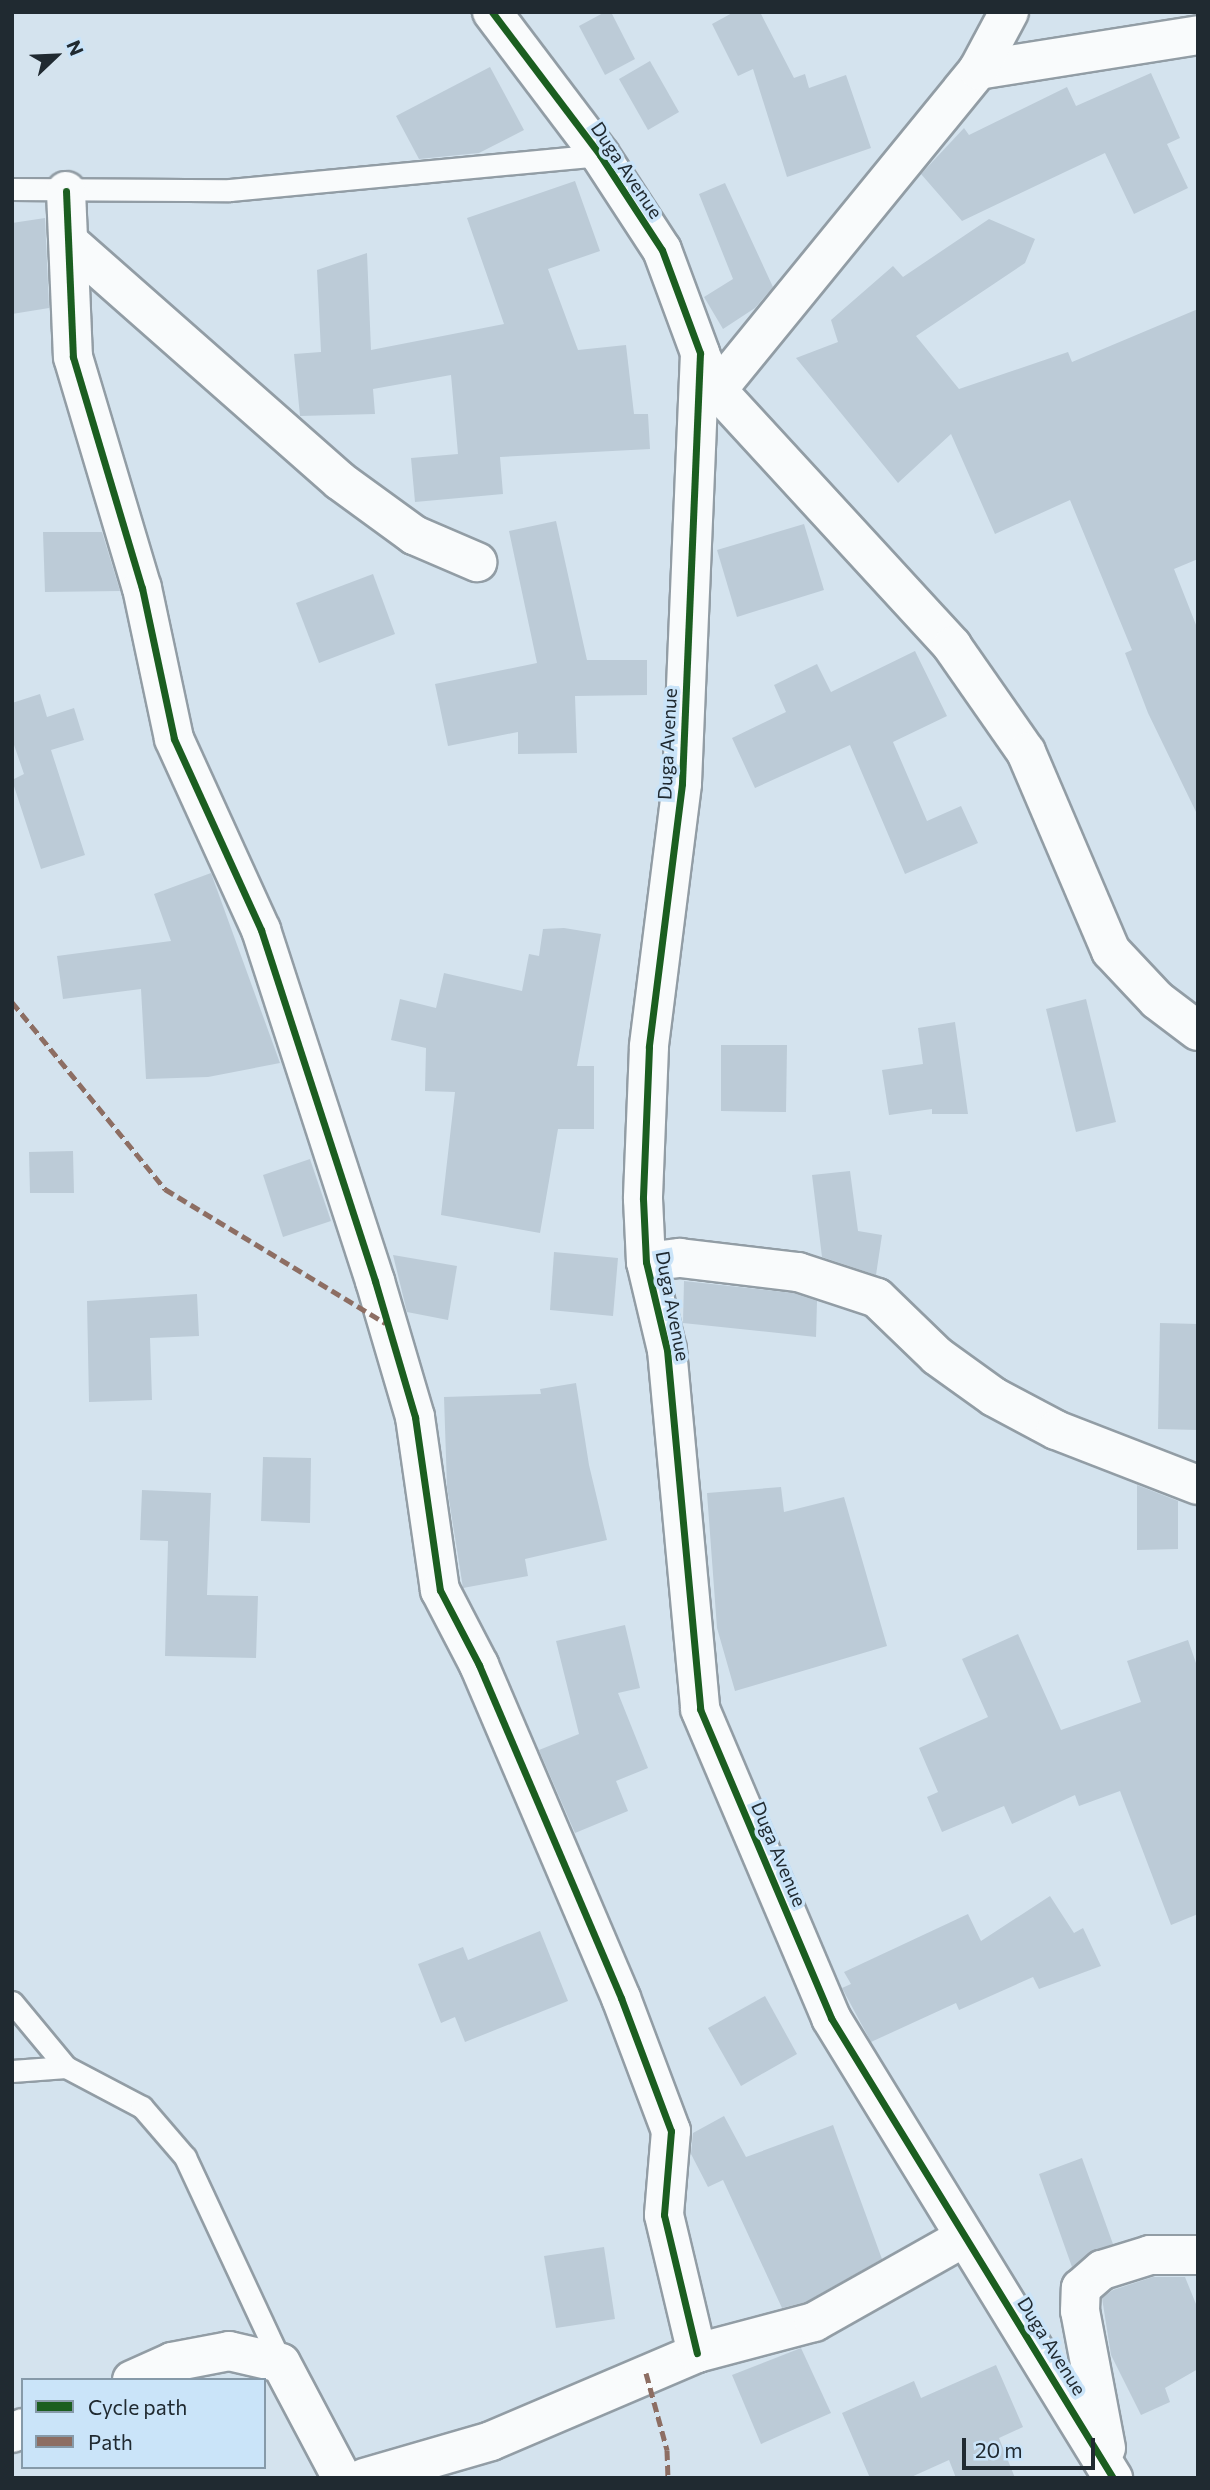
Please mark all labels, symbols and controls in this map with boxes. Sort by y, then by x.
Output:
north arrow [21,21,91,91]
text: N [62,37,89,59]
street label: Duga Avenue [586,117,668,223]
street label: Duga Avenue [653,688,681,800]
street label: Duga Avenue [651,1249,695,1363]
street label: Duga Avenue [747,1798,811,1910]
street label: Duga Avenue [1013,2293,1091,2399]
legend [21,2378,266,2469]
text: Cycle path [88,2394,187,2419]
scale bar [965,2424,1098,2468]
text: Path [88,2429,133,2454]
text: 20 m [975,2437,1023,2462]

